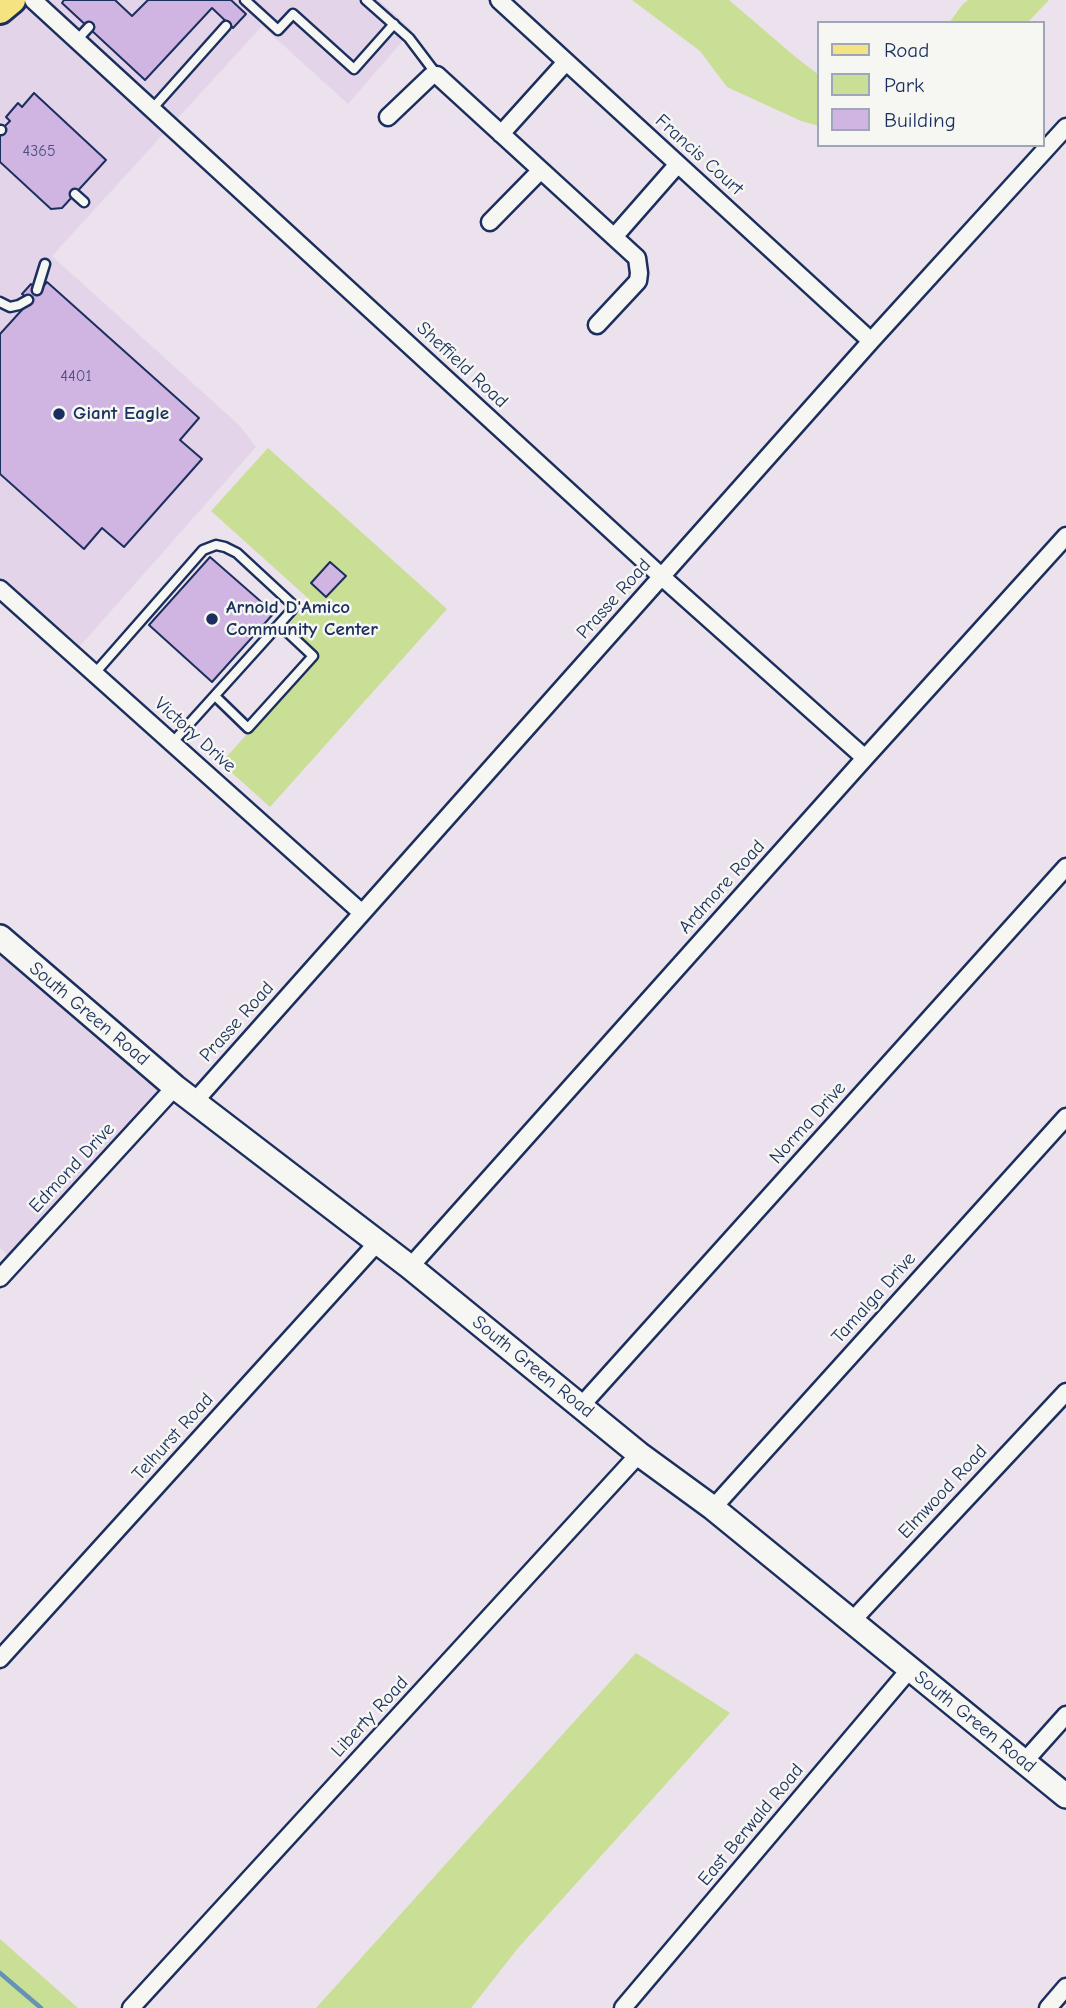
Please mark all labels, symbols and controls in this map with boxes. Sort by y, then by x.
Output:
legend [818,21,1045,147]
text: Road [884,38,929,62]
text: Park [884,73,924,97]
text: Building [884,108,956,132]
street label: Francis Court [650,110,748,200]
house number: 4365 [22,141,56,161]
street label: Sheffield Road [412,317,512,413]
house number: 4401 [60,366,92,386]
place label: Giant Eagle [73,403,169,425]
marker: Giant Eagle [51,406,67,422]
street label: Prasse Road [572,554,656,644]
place label: Arnold D'Amico Community Center [226,597,378,641]
marker: Arnold D'Amico Community Center [204,611,220,627]
street label: Victory Drive [150,692,240,778]
street label: Ardmore Road [674,836,770,938]
street label: South Green Road [24,957,154,1071]
street label: Prasse Road [195,977,279,1067]
street label: Norma Drive [765,1077,851,1169]
street label: Edmond Drive [24,1118,120,1218]
street label: Tamalga Drive [827,1248,921,1348]
street label: South Green Road [468,1311,598,1423]
street label: Telhurst Road [128,1388,218,1486]
street label: Elmwood Road [894,1440,992,1544]
street label: South Green Road [910,1666,1040,1778]
street label: Liberty Road [327,1672,413,1762]
street label: East Berwald Road [693,1759,809,1891]

